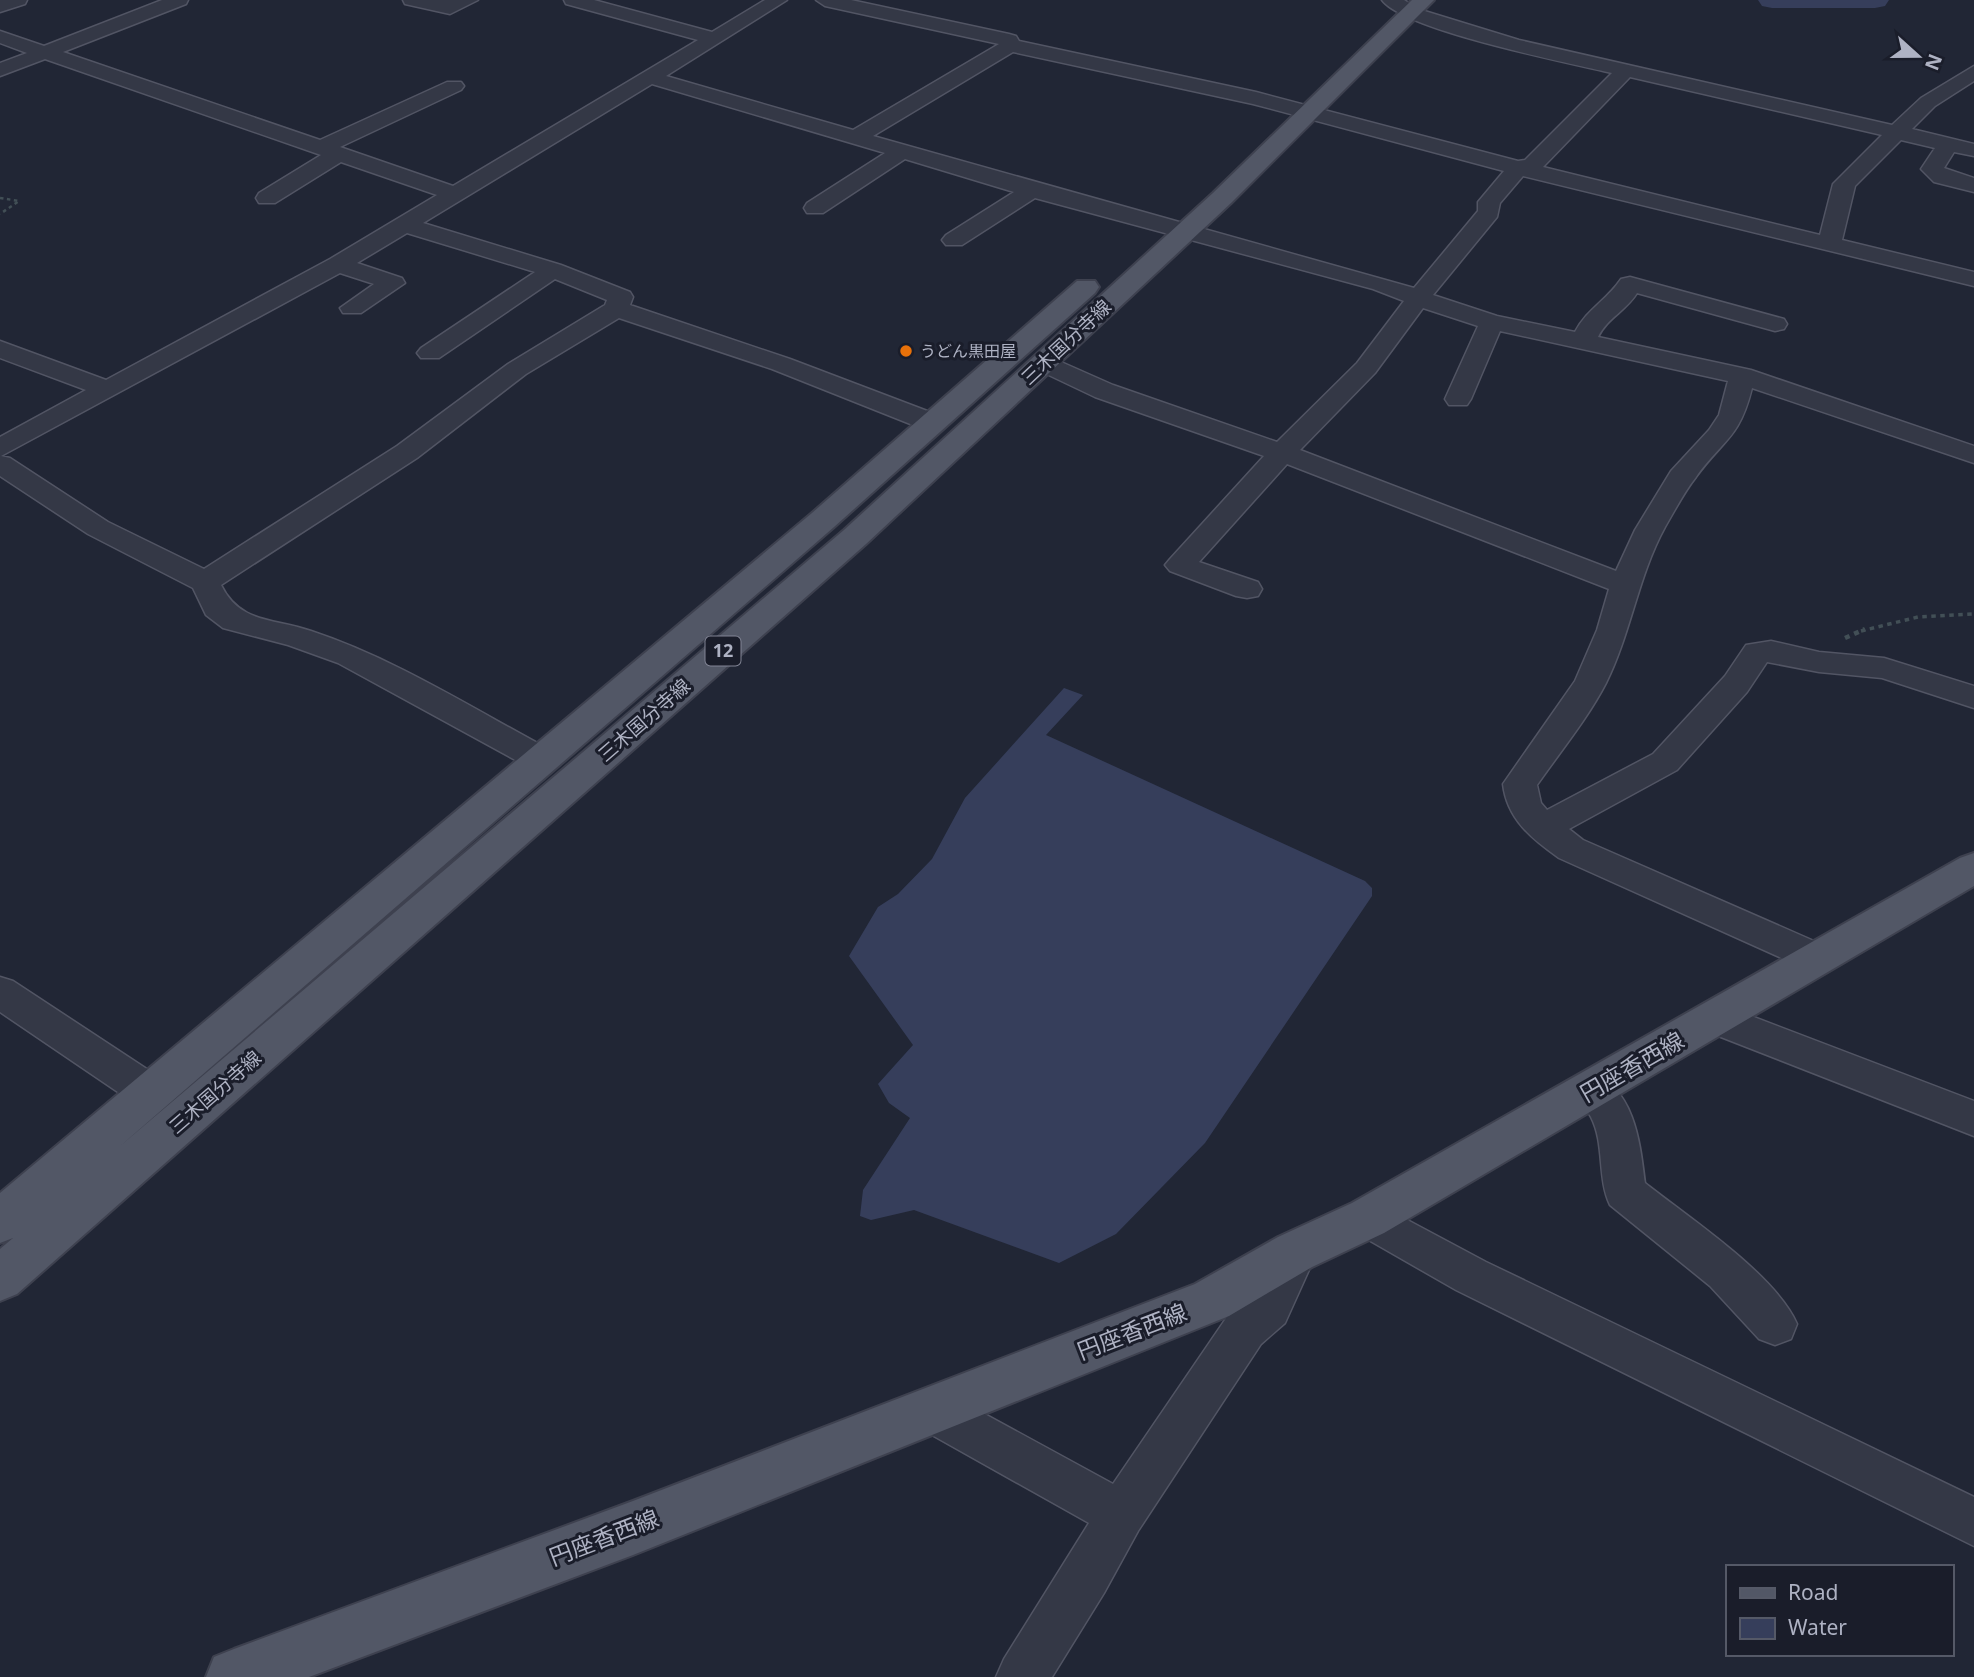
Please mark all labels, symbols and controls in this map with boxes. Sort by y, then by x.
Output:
north arrow [1883,21,1953,91]
text: N [1919,50,1949,74]
street label: 三木国分寺線 [1015,294,1117,390]
place label: うどん黒田屋 [920,340,1016,362]
marker: うどん黒田屋 [898,343,914,359]
road number: 12 [706,636,740,666]
street label: 三木国分寺線 [592,673,696,767]
street label: 円座香西線 [1574,1024,1689,1109]
street label: 三木国分寺線 [163,1045,267,1139]
street label: 円座香西線 [1072,1296,1191,1367]
street label: 円座香西線 [544,1502,663,1573]
legend [1726,1565,1953,1656]
text: Road [1788,1578,1838,1606]
text: Water [1788,1613,1847,1641]

